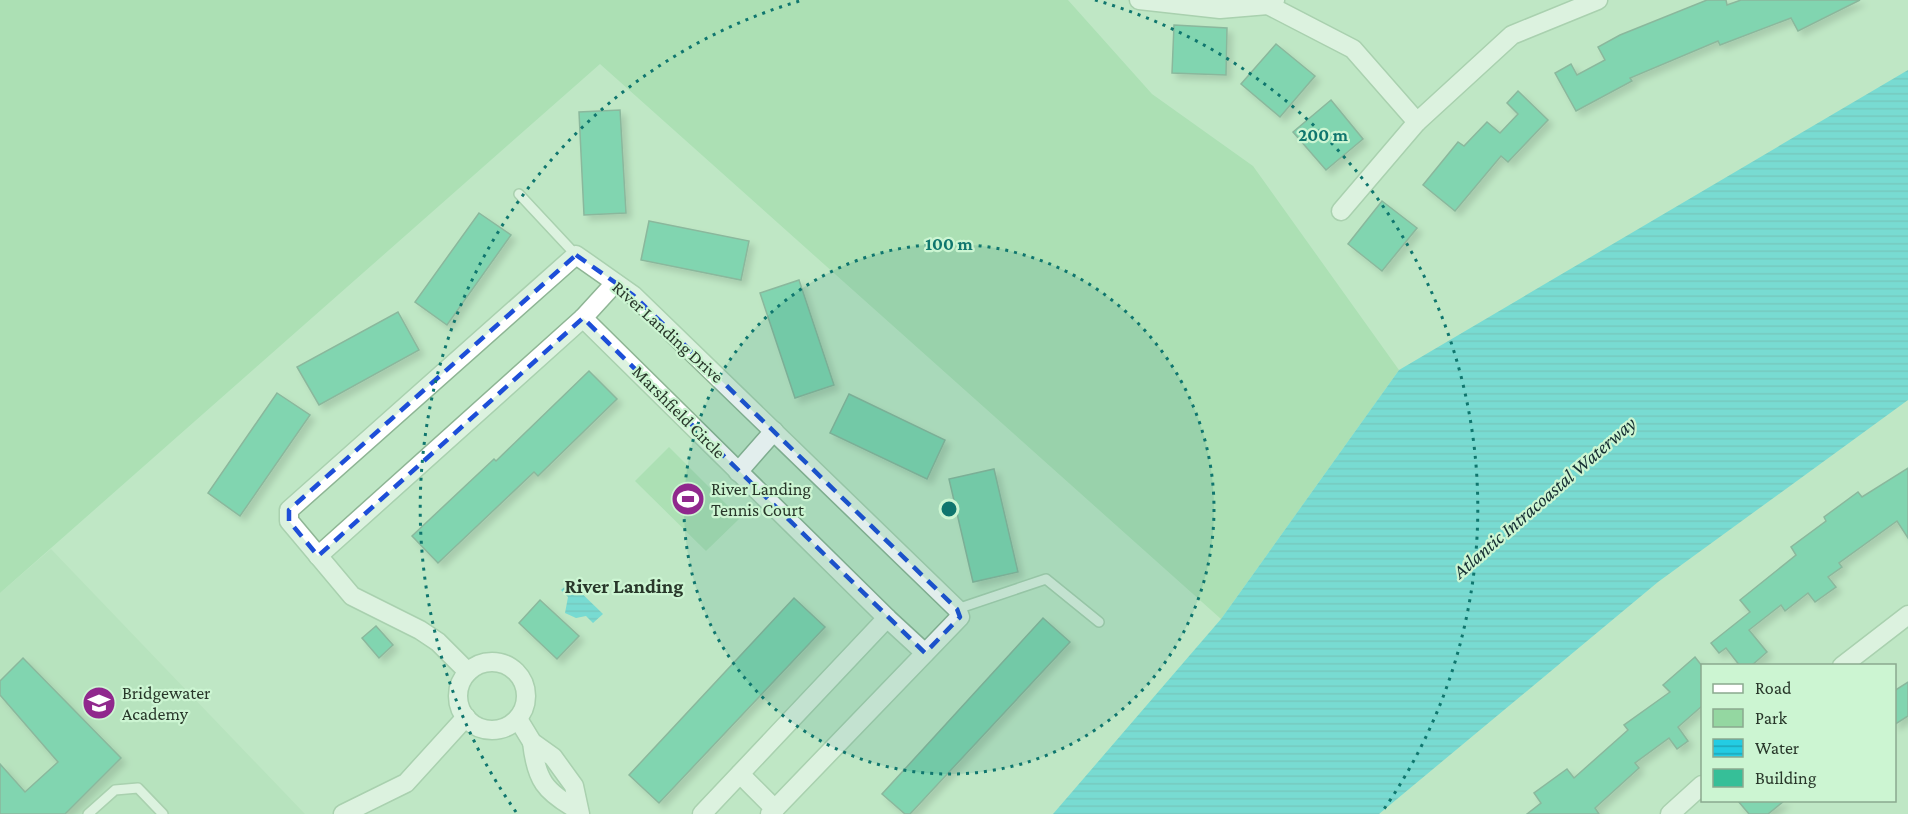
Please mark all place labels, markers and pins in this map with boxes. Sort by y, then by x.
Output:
place label: River Landing Tennis Court [711,479,811,520]
sports icon: River Landing Tennis Court [670,481,706,517]
centre of rings [939,499,959,519]
place label: Bridgewater Academy [122,683,211,724]
school or university icon: Bridgewater Academy [81,685,117,721]

